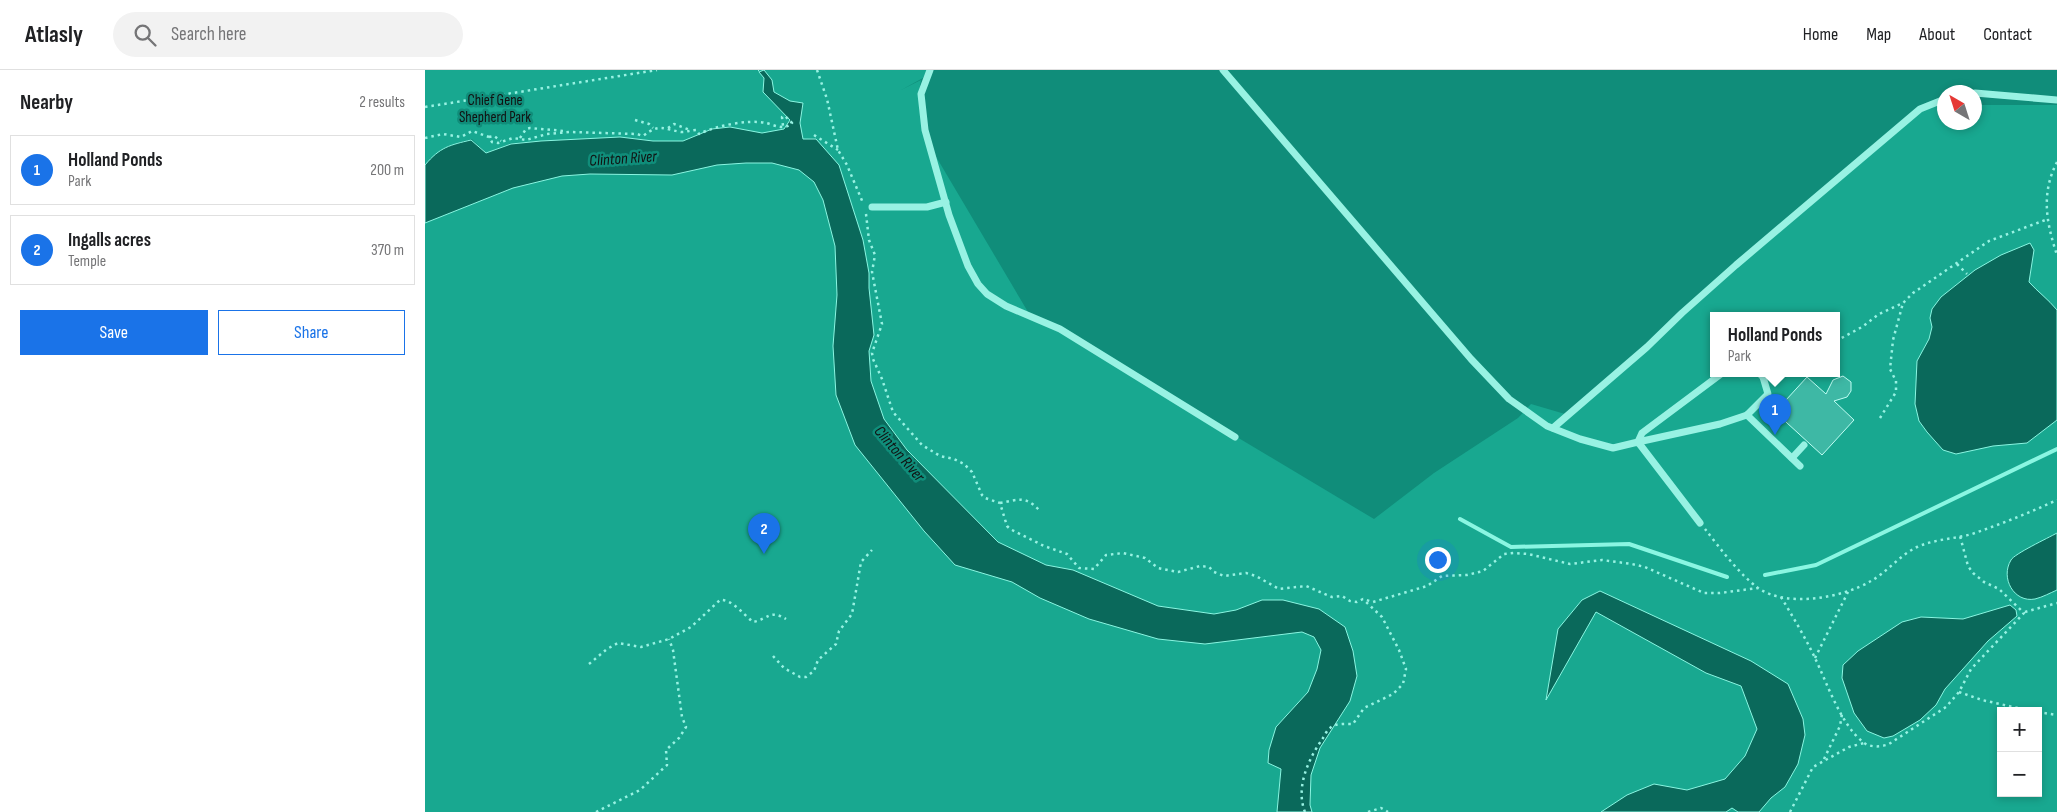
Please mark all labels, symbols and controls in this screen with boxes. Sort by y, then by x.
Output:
search box [113,12,463,57]
text: Atlasly [25,20,83,49]
icon: search [131,21,159,49]
text: Search here [171,23,246,46]
text: Home [1803,24,1838,45]
text: Map [1866,24,1891,45]
text: About [1919,24,1955,45]
text: Contact [1983,24,2032,45]
north arrow [1937,85,1982,130]
text: Nearby [20,90,73,115]
park label: Chief Gene Shepherd Park [459,91,531,127]
text: 2 results [359,93,405,112]
water label: Clinton River [589,147,658,171]
text: Holland Ponds [68,149,163,172]
text: 1 [34,161,40,180]
text: 200 m [370,161,404,180]
text: Park [68,172,91,191]
text: Ingalls acres [68,229,151,252]
text: 2 [33,241,41,260]
text: 370 m [371,241,404,260]
text: Temple [68,252,106,271]
button: Save [20,310,208,355]
button: Share [218,310,405,355]
popup [1710,312,1840,377]
text: Holland Ponds [1728,324,1822,347]
text: Park [1728,347,1751,366]
pin: 1 [1759,394,1791,435]
water label: Clinton River [870,422,929,486]
pin: 2 [748,513,780,554]
your location [1425,547,1451,573]
map controls [1997,707,2042,797]
button: + [1997,707,2042,752]
button: − [1997,752,2042,797]

